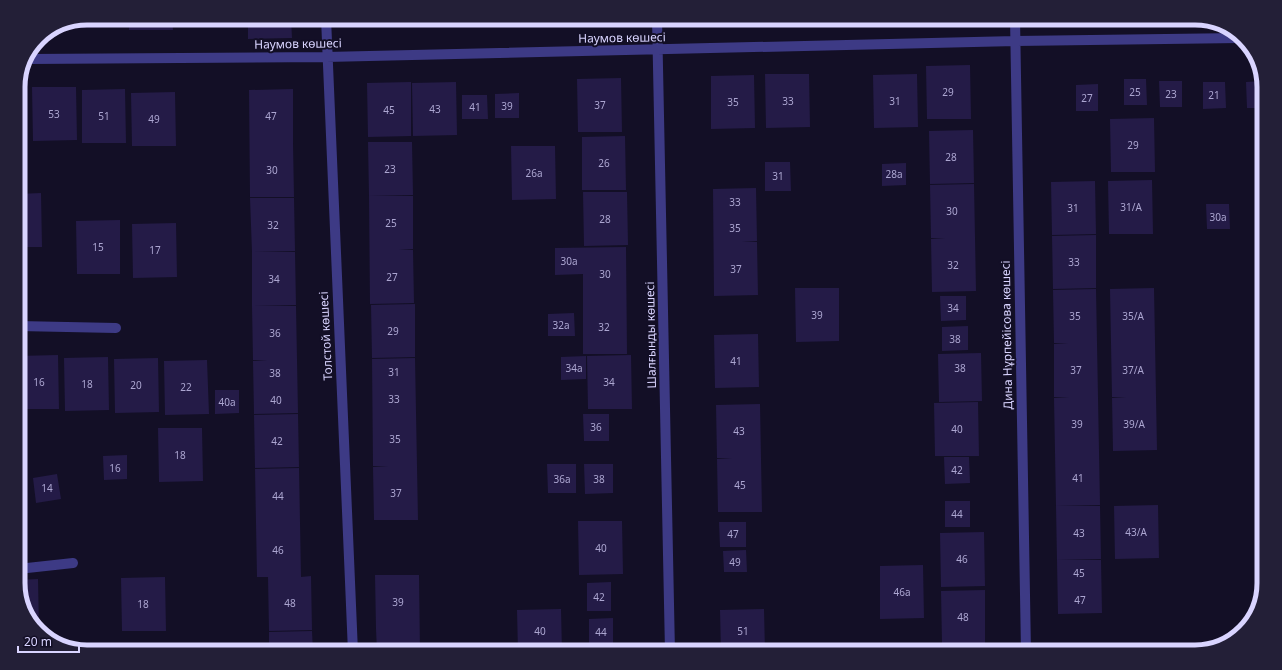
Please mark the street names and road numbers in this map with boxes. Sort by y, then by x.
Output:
street label: Наумов көшесі [578,28,666,47]
street label: Наумов көшесі [254,34,342,53]
street label: Дина Нұрпейісова көшесі [997,260,1016,410]
street label: Шалғынды көшесі [641,281,660,389]
street label: Толстой көшесі [315,291,336,381]

